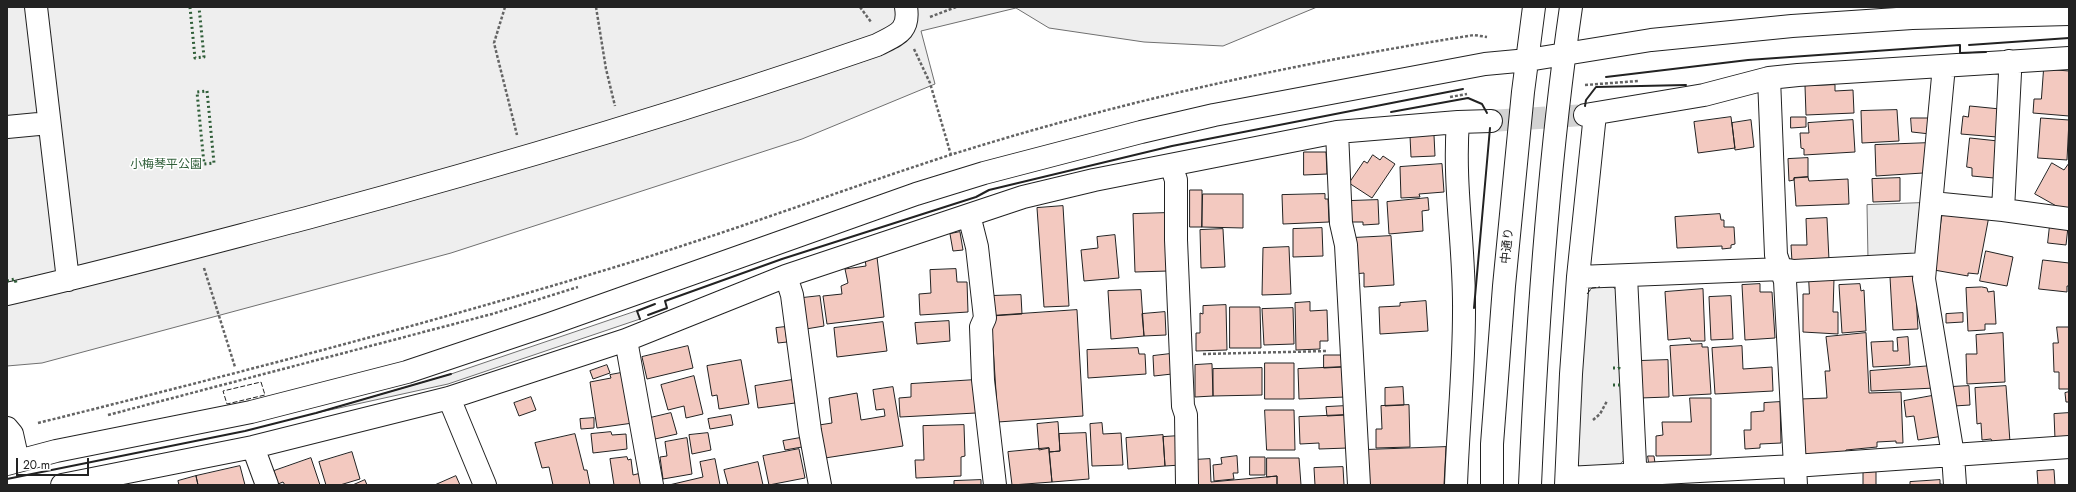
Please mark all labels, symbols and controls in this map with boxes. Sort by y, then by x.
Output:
park label: 小梅琴平公園 [130,158,202,172]
street label: 中通り [1499,227,1517,265]
scale bar [18,450,91,476]
text: 20 m [23,456,50,474]

